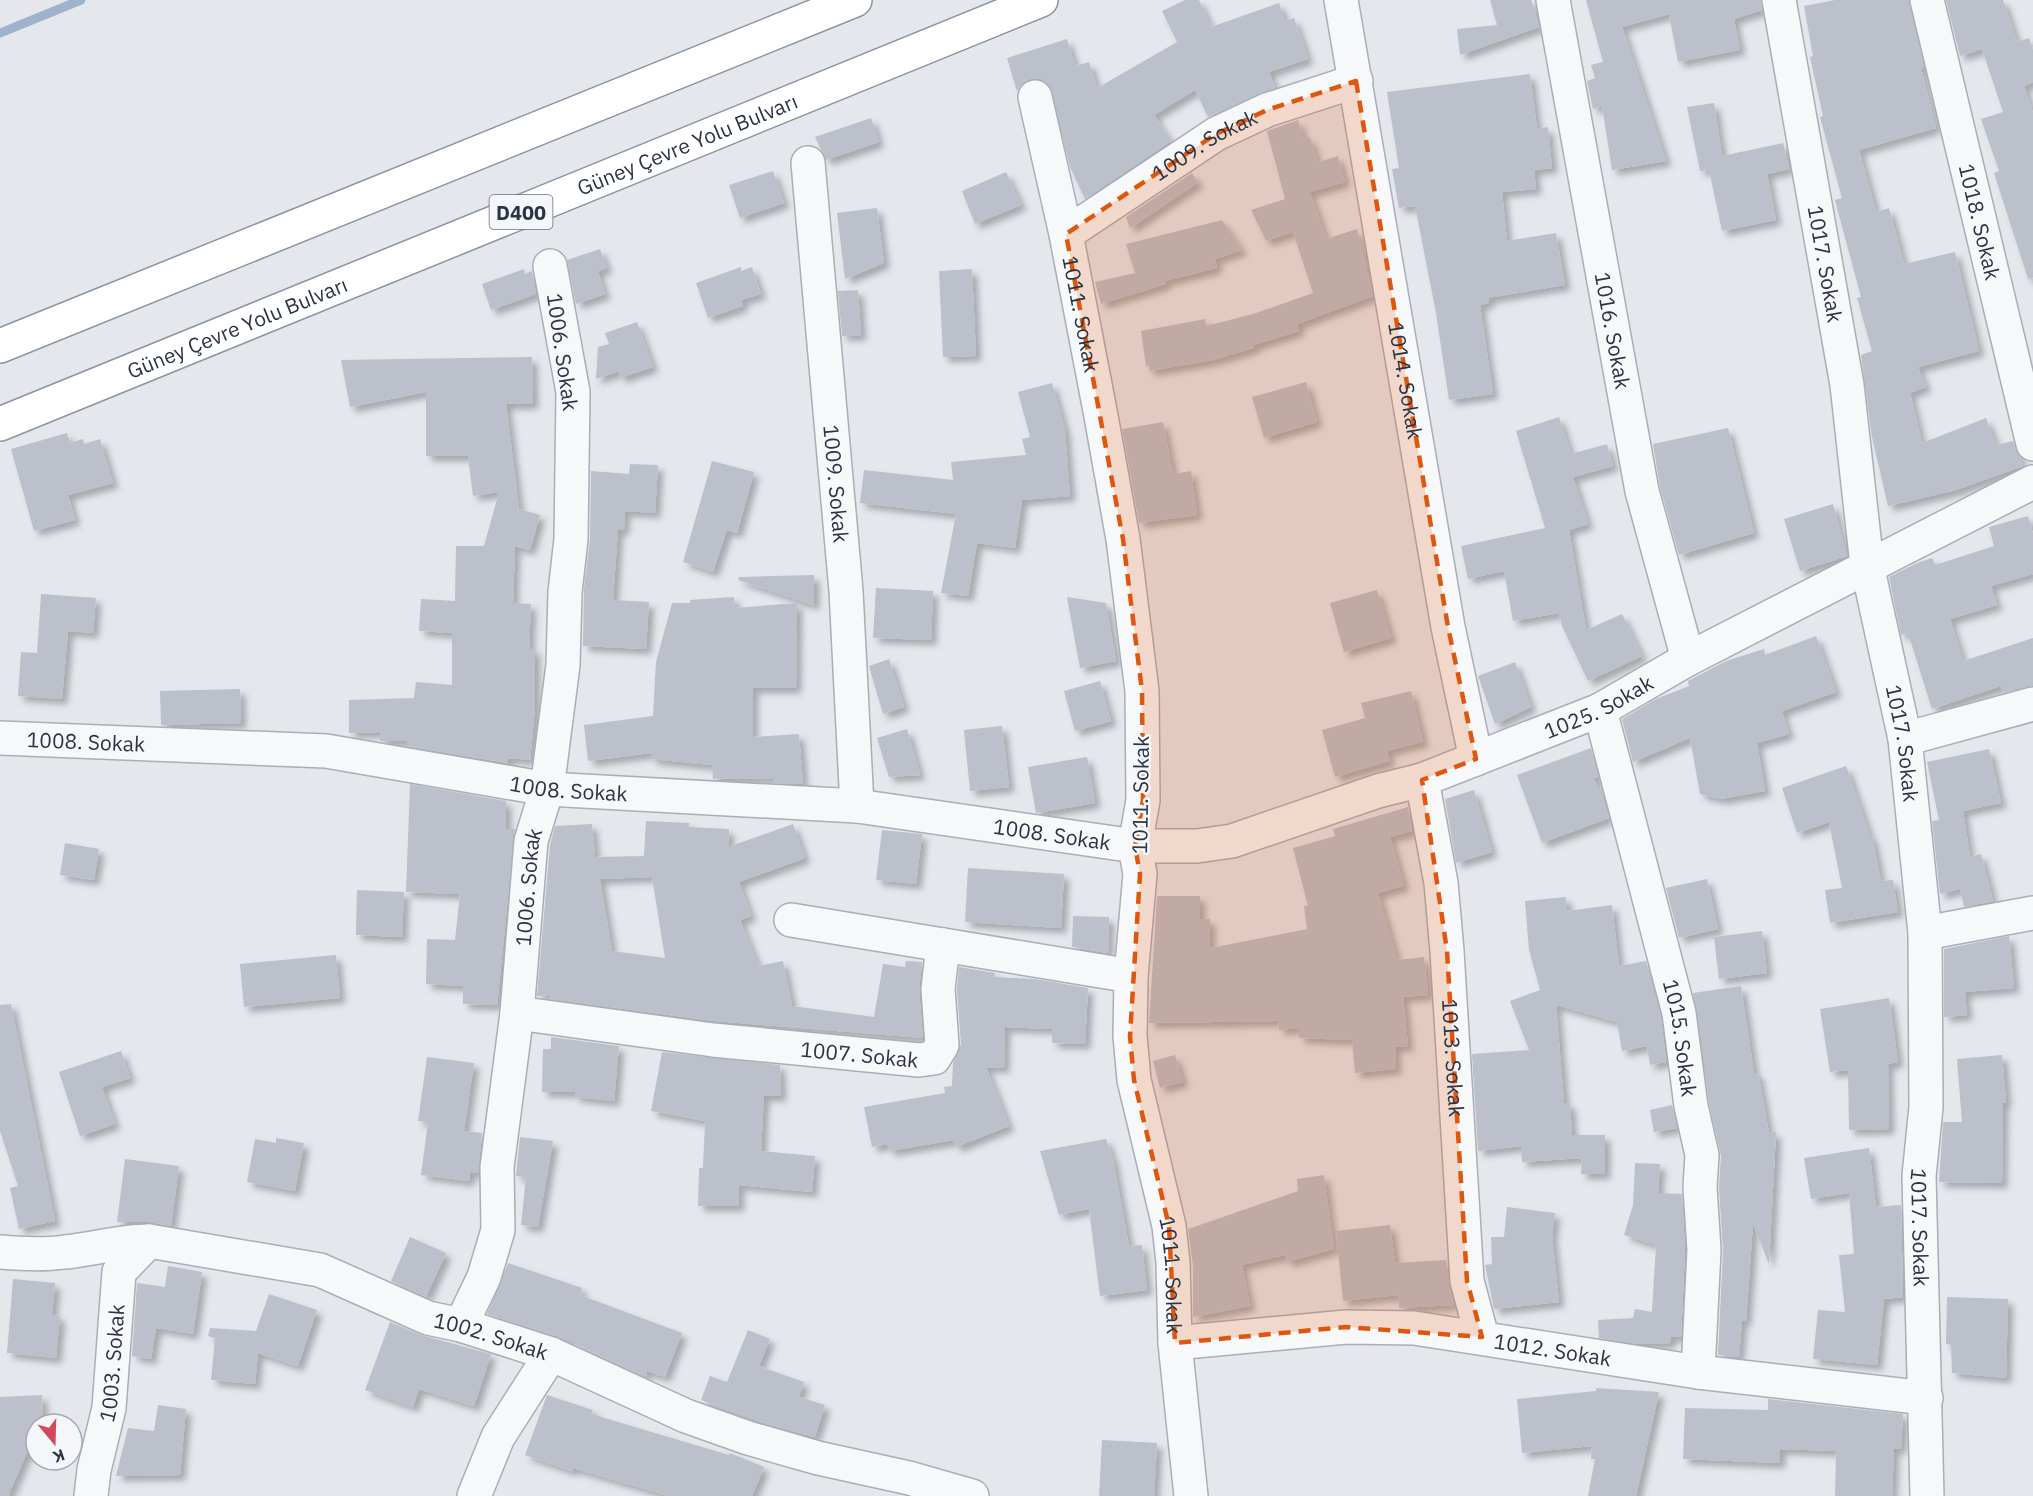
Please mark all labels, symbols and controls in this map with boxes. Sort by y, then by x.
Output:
street label: Güney Çevre Yolu Bulvarı [573,87,802,202]
street label: 1009. Sokak [1146,103,1262,187]
street label: 1018. Sokak [1953,161,2007,283]
road number: D400 [490,195,552,229]
street label: 1017. Sokak [1802,203,1850,325]
street label: 1011. Sokak [1056,253,1106,375]
street label: Güney Çevre Yolu Bulvarı [123,270,351,385]
street label: 1016. Sokak [1589,270,1637,391]
street label: 1006. Sokak [541,291,585,413]
street label: 1014. Sokak [1382,320,1430,441]
street label: 1009. Sokak [817,424,856,544]
street label: 1025. Sokak [1540,668,1658,745]
street label: 1017. Sokak [1880,682,1925,803]
street label: 1008. Sokak [26,725,146,758]
street label: 1011. Sokak [1125,736,1155,854]
street label: 1008. Sokak [507,769,628,807]
street label: 1008. Sokak [991,812,1113,856]
street label: 1006. Sokak [509,824,548,947]
street label: 1015. Sokak [1657,976,1704,1098]
street label: 1013. Sokak [1436,998,1471,1118]
street label: 1007. Sokak [799,1035,920,1074]
street label: 1017. Sokak [1905,1167,1936,1287]
street label: 1011. Sokak [1153,1213,1189,1334]
street label: 1003. Sokak [92,1303,131,1425]
street label: 1002. Sokak [431,1306,552,1366]
street label: 1012. Sokak [1492,1327,1613,1372]
north arrow [24,1412,84,1472]
text: K [50,1445,67,1467]

